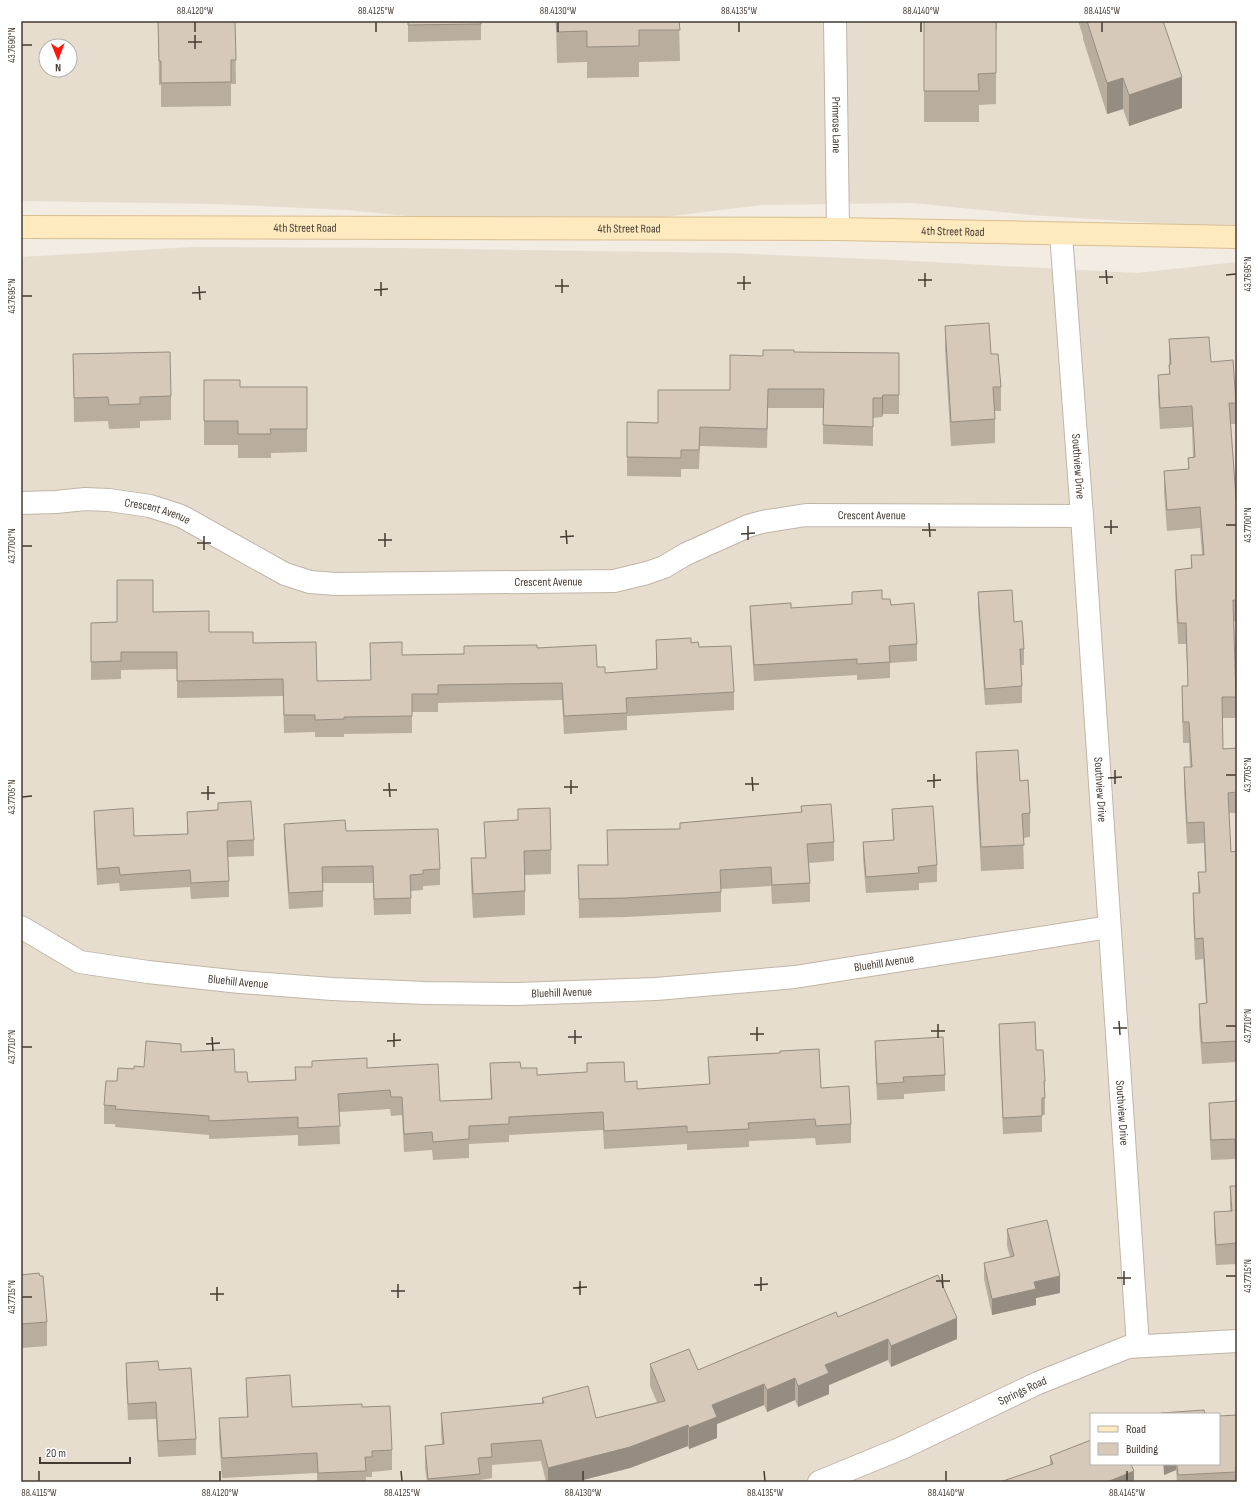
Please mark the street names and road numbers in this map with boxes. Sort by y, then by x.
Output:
street label: Primrose Lane [828,96,844,154]
street label: 4th Street Road [273,221,337,236]
street label: 4th Street Road [597,221,661,237]
street label: 4th Street Road [921,224,985,240]
street label: Southview Drive [1068,433,1088,500]
street label: Crescent Avenue [123,495,193,528]
street label: Crescent Avenue [838,508,906,523]
street label: Crescent Avenue [514,574,583,590]
street label: Southview Drive [1090,757,1110,823]
street label: Bluehill Avenue [853,951,915,975]
street label: Bluehill Avenue [207,972,269,992]
street label: Bluehill Avenue [531,984,592,1002]
street label: Southview Drive [1112,1080,1131,1146]
street label: Springs Road [996,1373,1049,1409]

